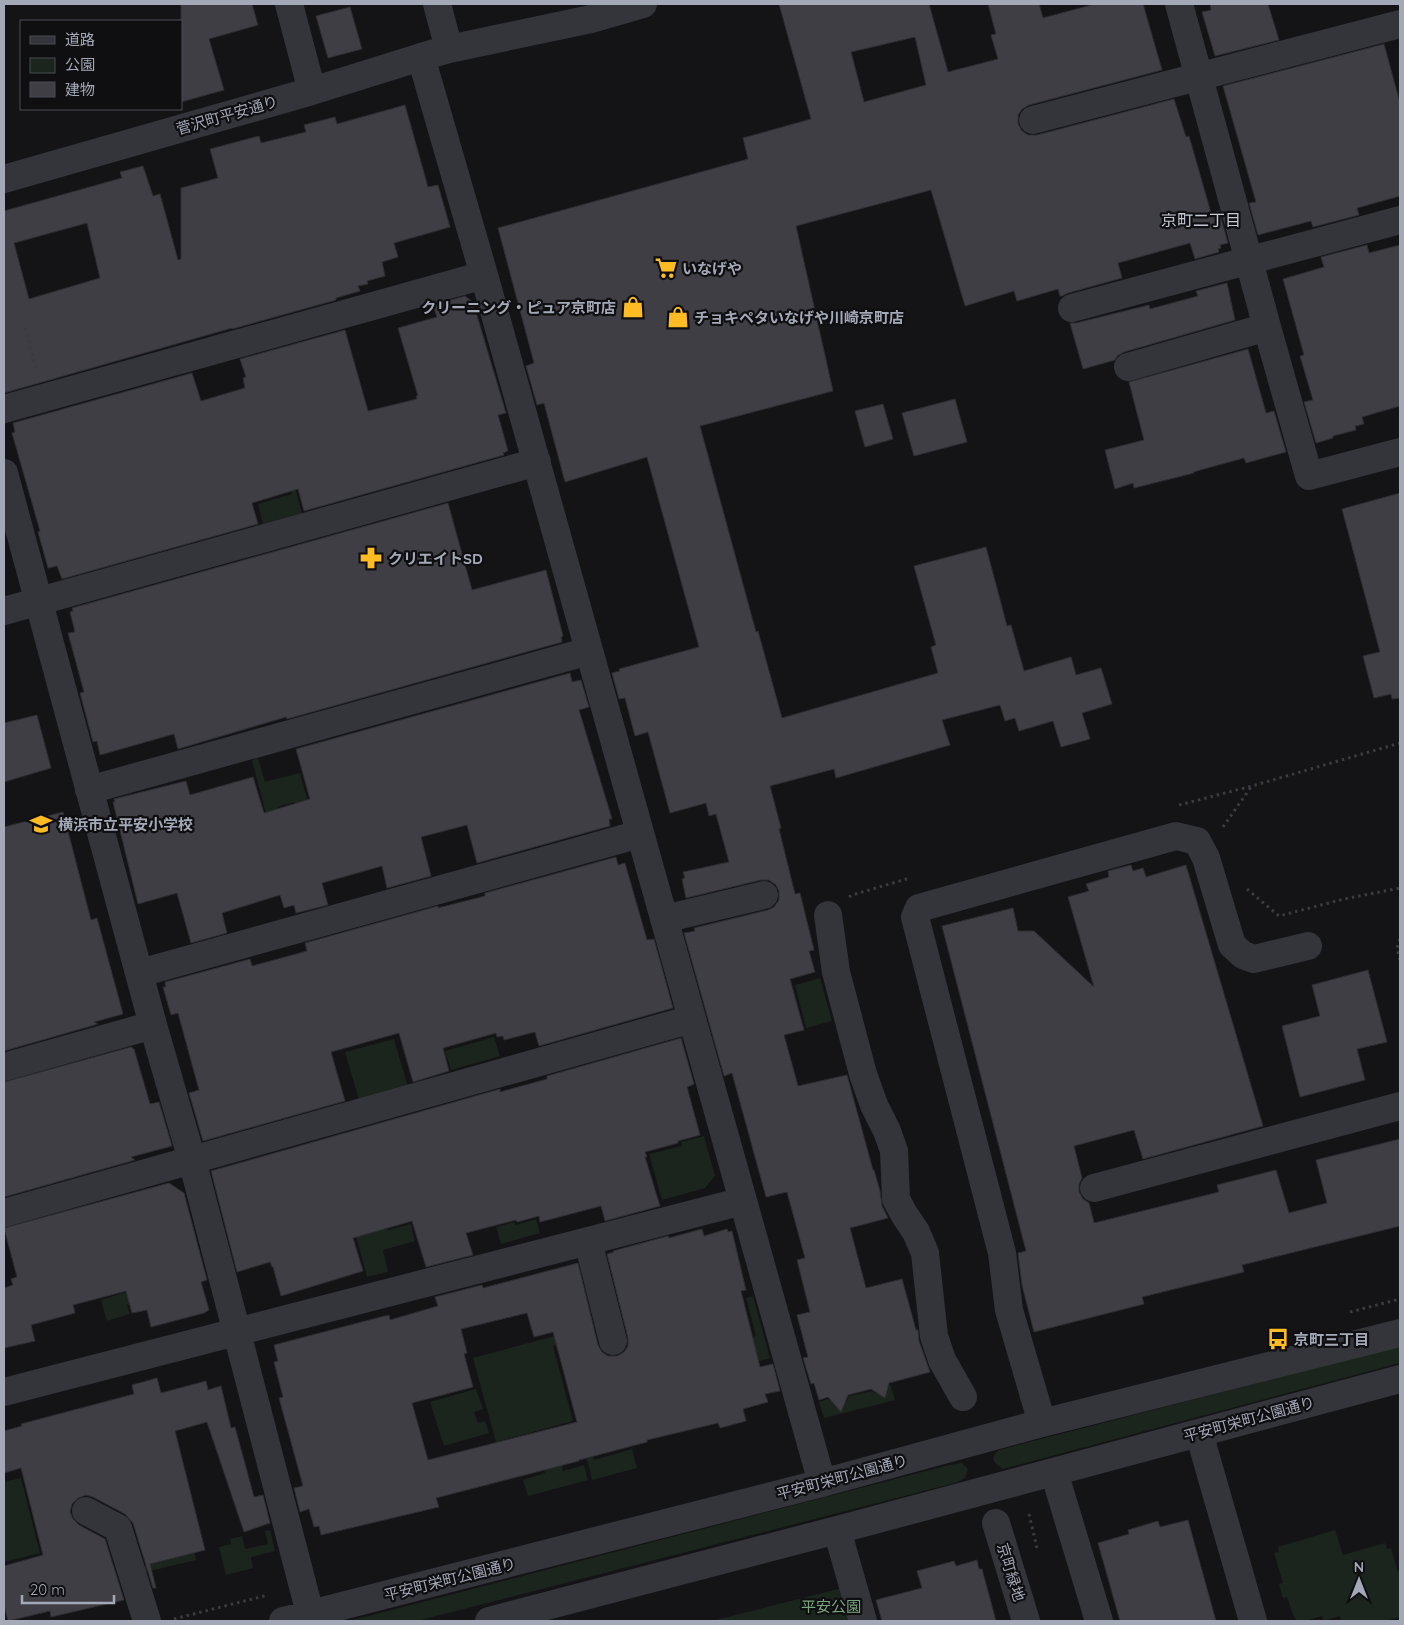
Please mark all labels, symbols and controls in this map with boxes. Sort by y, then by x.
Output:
legend [20,20,182,110]
text: 道路 [65,30,95,49]
text: 公園 [65,55,95,74]
text: 建物 [65,80,95,99]
street label: 菅沢町平安通り [174,91,280,139]
district label: 京町二丁目 [1161,210,1241,230]
supermarket icon: いなげや [653,255,679,281]
place label: いなげや [682,259,742,278]
shop icon: クリーニング・ピュア京町店 [620,294,646,320]
place label: クリーニング・ピュア京町店 [421,298,616,317]
shop icon: チョキペタいなげや川崎京町店 [665,304,691,330]
place label: チョキペタいなげや川崎京町店 [694,308,904,327]
pharmacy icon: クリエイトSD [358,545,384,571]
place label: クリエイトSD [388,549,483,568]
school or university icon: 横浜市立平安小学校 [28,811,54,837]
place label: 横浜市立平安小学校 [58,815,193,834]
bus stop icon: 京町三丁目 [1265,1326,1291,1352]
place label: 京町三丁目 [1294,1330,1369,1349]
street label: 平安町栄町公園通り [1181,1392,1317,1446]
street label: 平安町栄町公園通り [774,1450,910,1504]
street label: 京町緑地 [993,1541,1029,1603]
street label: 平安町栄町公園通り [382,1553,518,1605]
north arrow [1334,1555,1384,1605]
text: N [1354,1558,1364,1576]
scale bar [22,1572,115,1604]
text: 20 m [30,1580,65,1599]
park label: 平安公園 [801,1597,861,1616]

